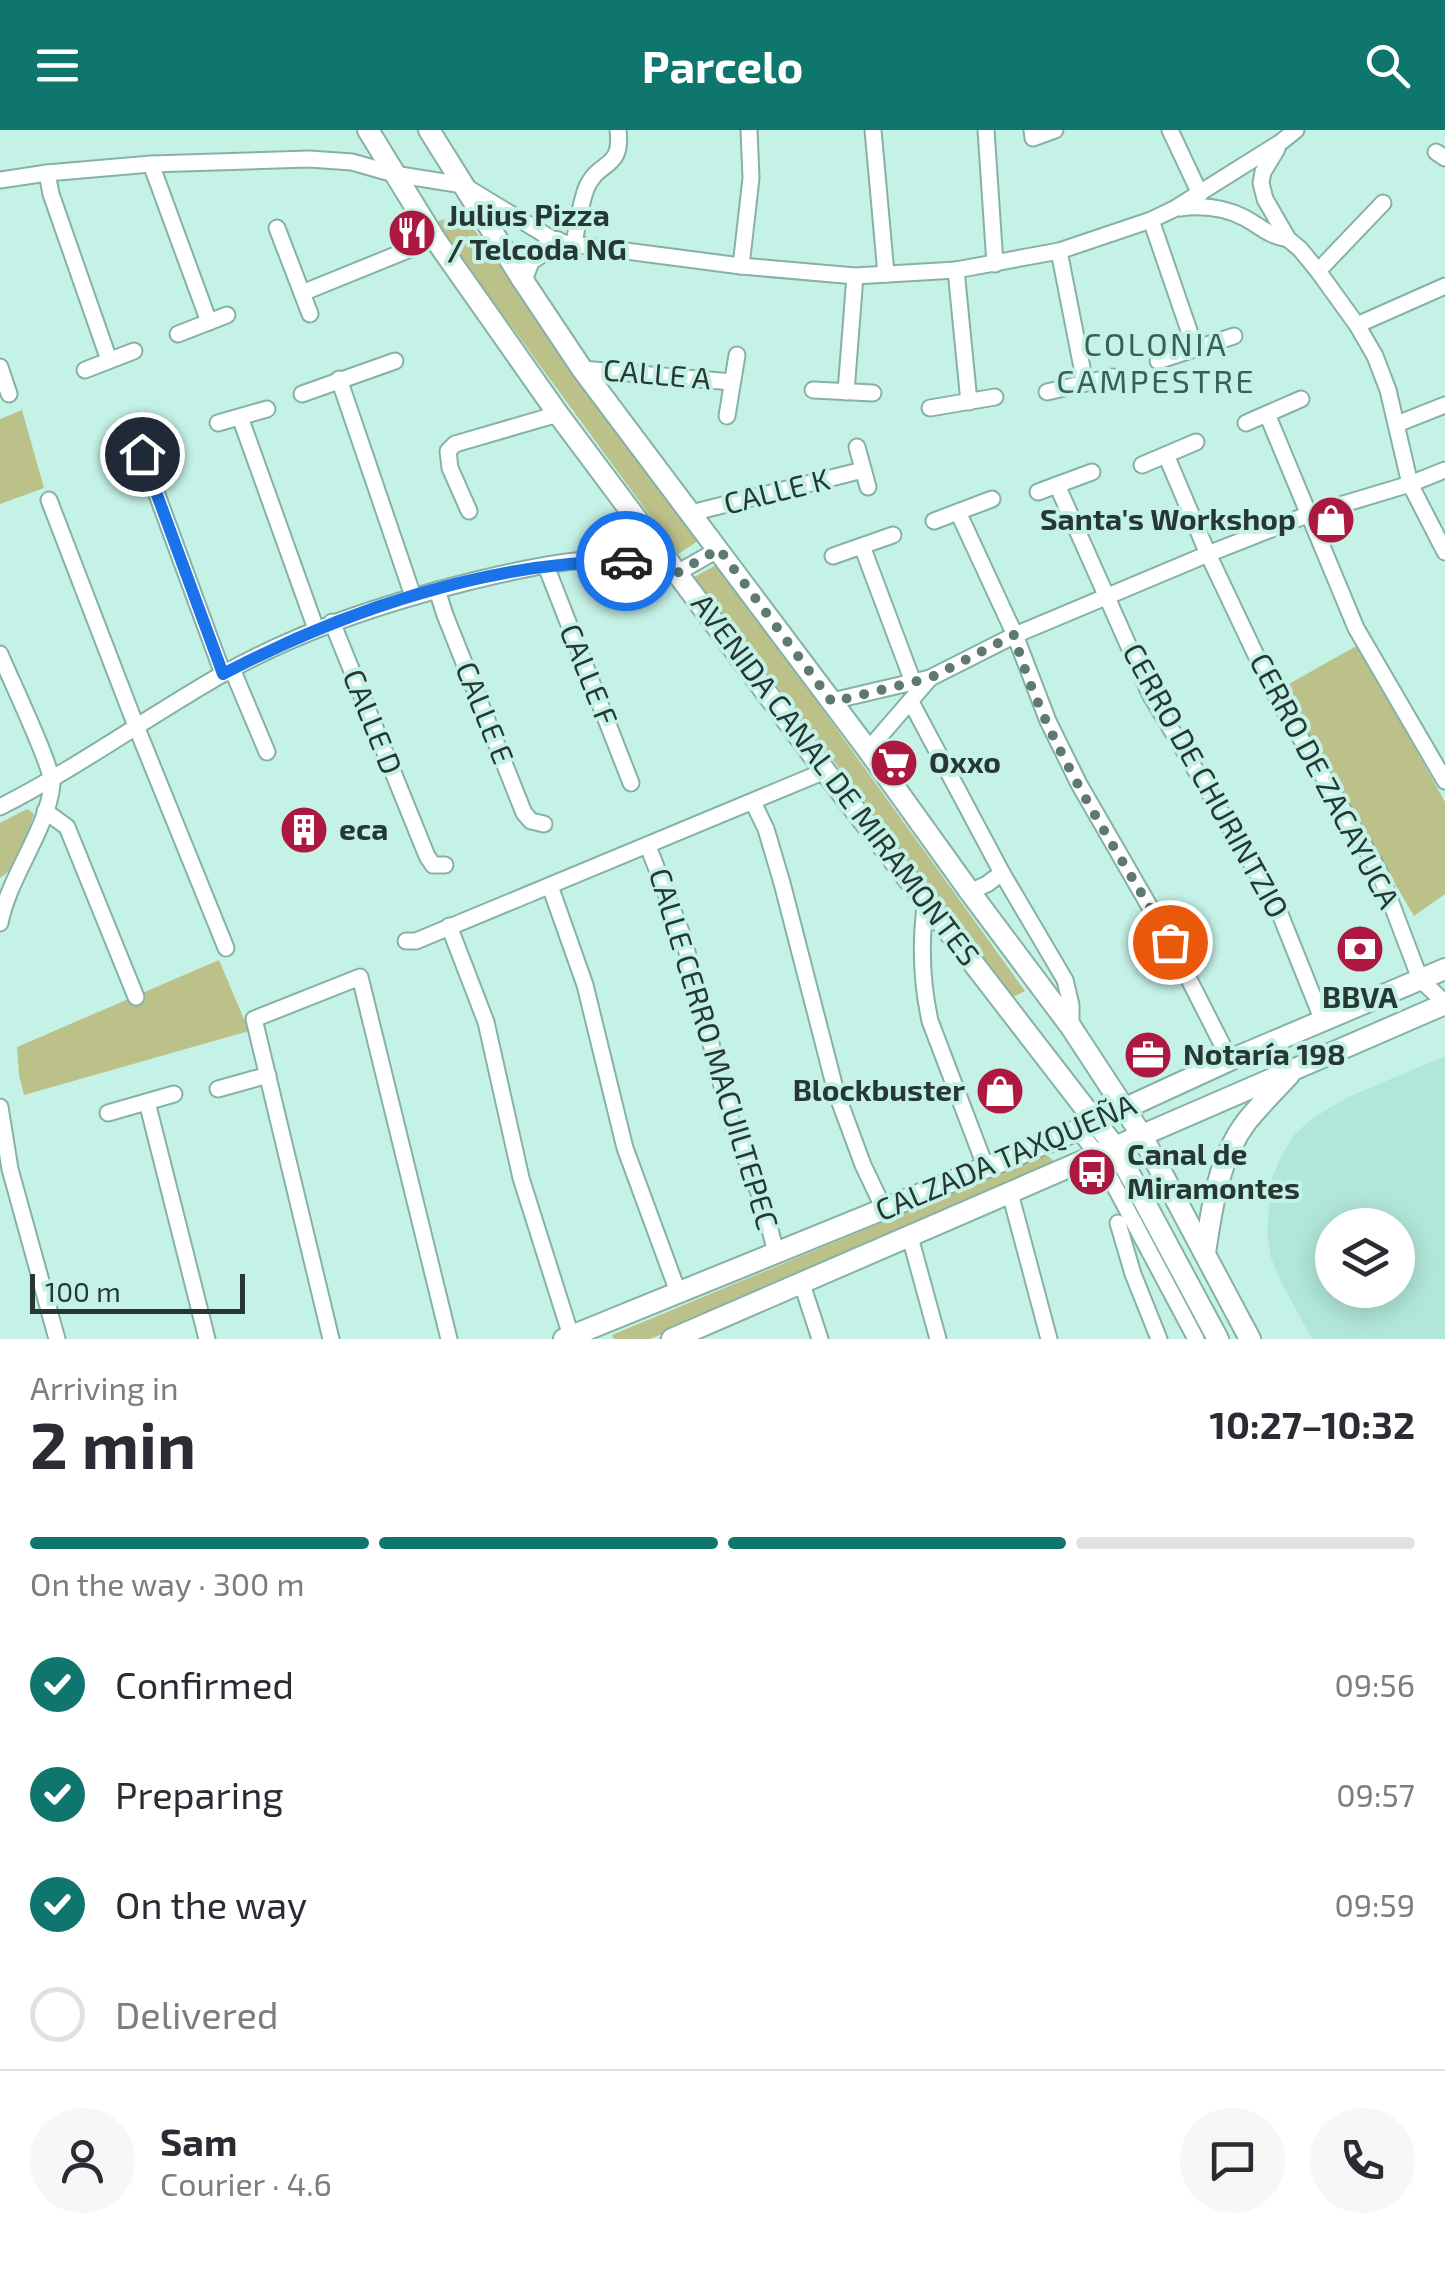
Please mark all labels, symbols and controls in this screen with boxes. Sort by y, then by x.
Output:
icon: menu [30,38,85,93]
text: Parcelo [642,38,803,92]
icon: search [1360,38,1415,93]
place label: Julius Pizza / Telcoda NG [447,196,627,266]
restaurant icon: Julius Pizza / Telcoda NG [386,207,438,259]
district label: COLONIA CAMPESTRE [1056,324,1256,399]
street label: CALLE A [602,350,713,396]
pin [100,412,185,497]
icon: home [115,427,170,482]
street label: CALLE K [720,459,833,521]
shop icon: Santa's Workshop [1305,494,1357,546]
place label: Santa's Workshop [1040,500,1296,536]
courier [576,511,676,611]
icon: car [599,534,654,589]
street label: AVENIDA CANAL DE MIRAMONTES [685,586,988,972]
street label: CALLE F [553,618,626,730]
street label: CERRO DE CHURINTZIO [1116,637,1297,923]
street label: CERRO DE ZACAYUCA [1243,646,1408,914]
street label: CALLE E [449,656,523,769]
street label: CALLE D [337,664,411,779]
supermarket icon: Oxxo [868,737,920,789]
place label: Oxxo [929,743,1001,779]
building icon: eca [278,804,330,856]
place label: eca [339,810,388,846]
street label: CALLE CERRO MACUILTEPEC [643,864,787,1233]
pin [1128,900,1213,985]
icon: bag [1143,915,1198,970]
bank icon: BBVA [1334,923,1386,975]
place label: BBVA [1322,978,1398,1014]
office icon: Notaría 198 [1122,1029,1174,1081]
place label: Notaría 198 [1183,1035,1346,1071]
shop icon: Blockbuster [974,1065,1026,1117]
place label: Blockbuster [793,1071,965,1107]
street label: CALZADA TAXQUEÑA [870,1085,1141,1227]
place label: Canal de Miramontes [1127,1135,1300,1205]
bus stop icon: Canal de Miramontes [1066,1146,1118,1198]
map controls [1315,1208,1415,1308]
button: layers [1315,1208,1415,1308]
scale bar [30,1269,245,1314]
text: 100 m [45,1274,121,1308]
text: Arriving in [30,1368,179,1406]
text: 10:27–10:32 [1210,1401,1415,1447]
text: 2 min [30,1404,196,1482]
text: On the way · 300 m [30,1564,304,1602]
icon: check [30,1657,85,1712]
text: Confirmed [115,1661,294,1707]
text: 09:56 [1334,1665,1415,1703]
icon: check [30,1767,85,1822]
text: Preparing [115,1771,283,1817]
text: 09:57 [1336,1775,1415,1813]
icon: check [30,1877,85,1932]
text: On the way [115,1881,307,1927]
text: 09:59 [1334,1885,1415,1923]
text: Delivered [115,1991,279,2037]
button: person [30,2108,135,2213]
button: chat [1180,2108,1285,2213]
button: phone [1310,2108,1415,2213]
text: Sam [160,2118,237,2164]
text: Courier · 4.6 [160,2164,332,2202]

